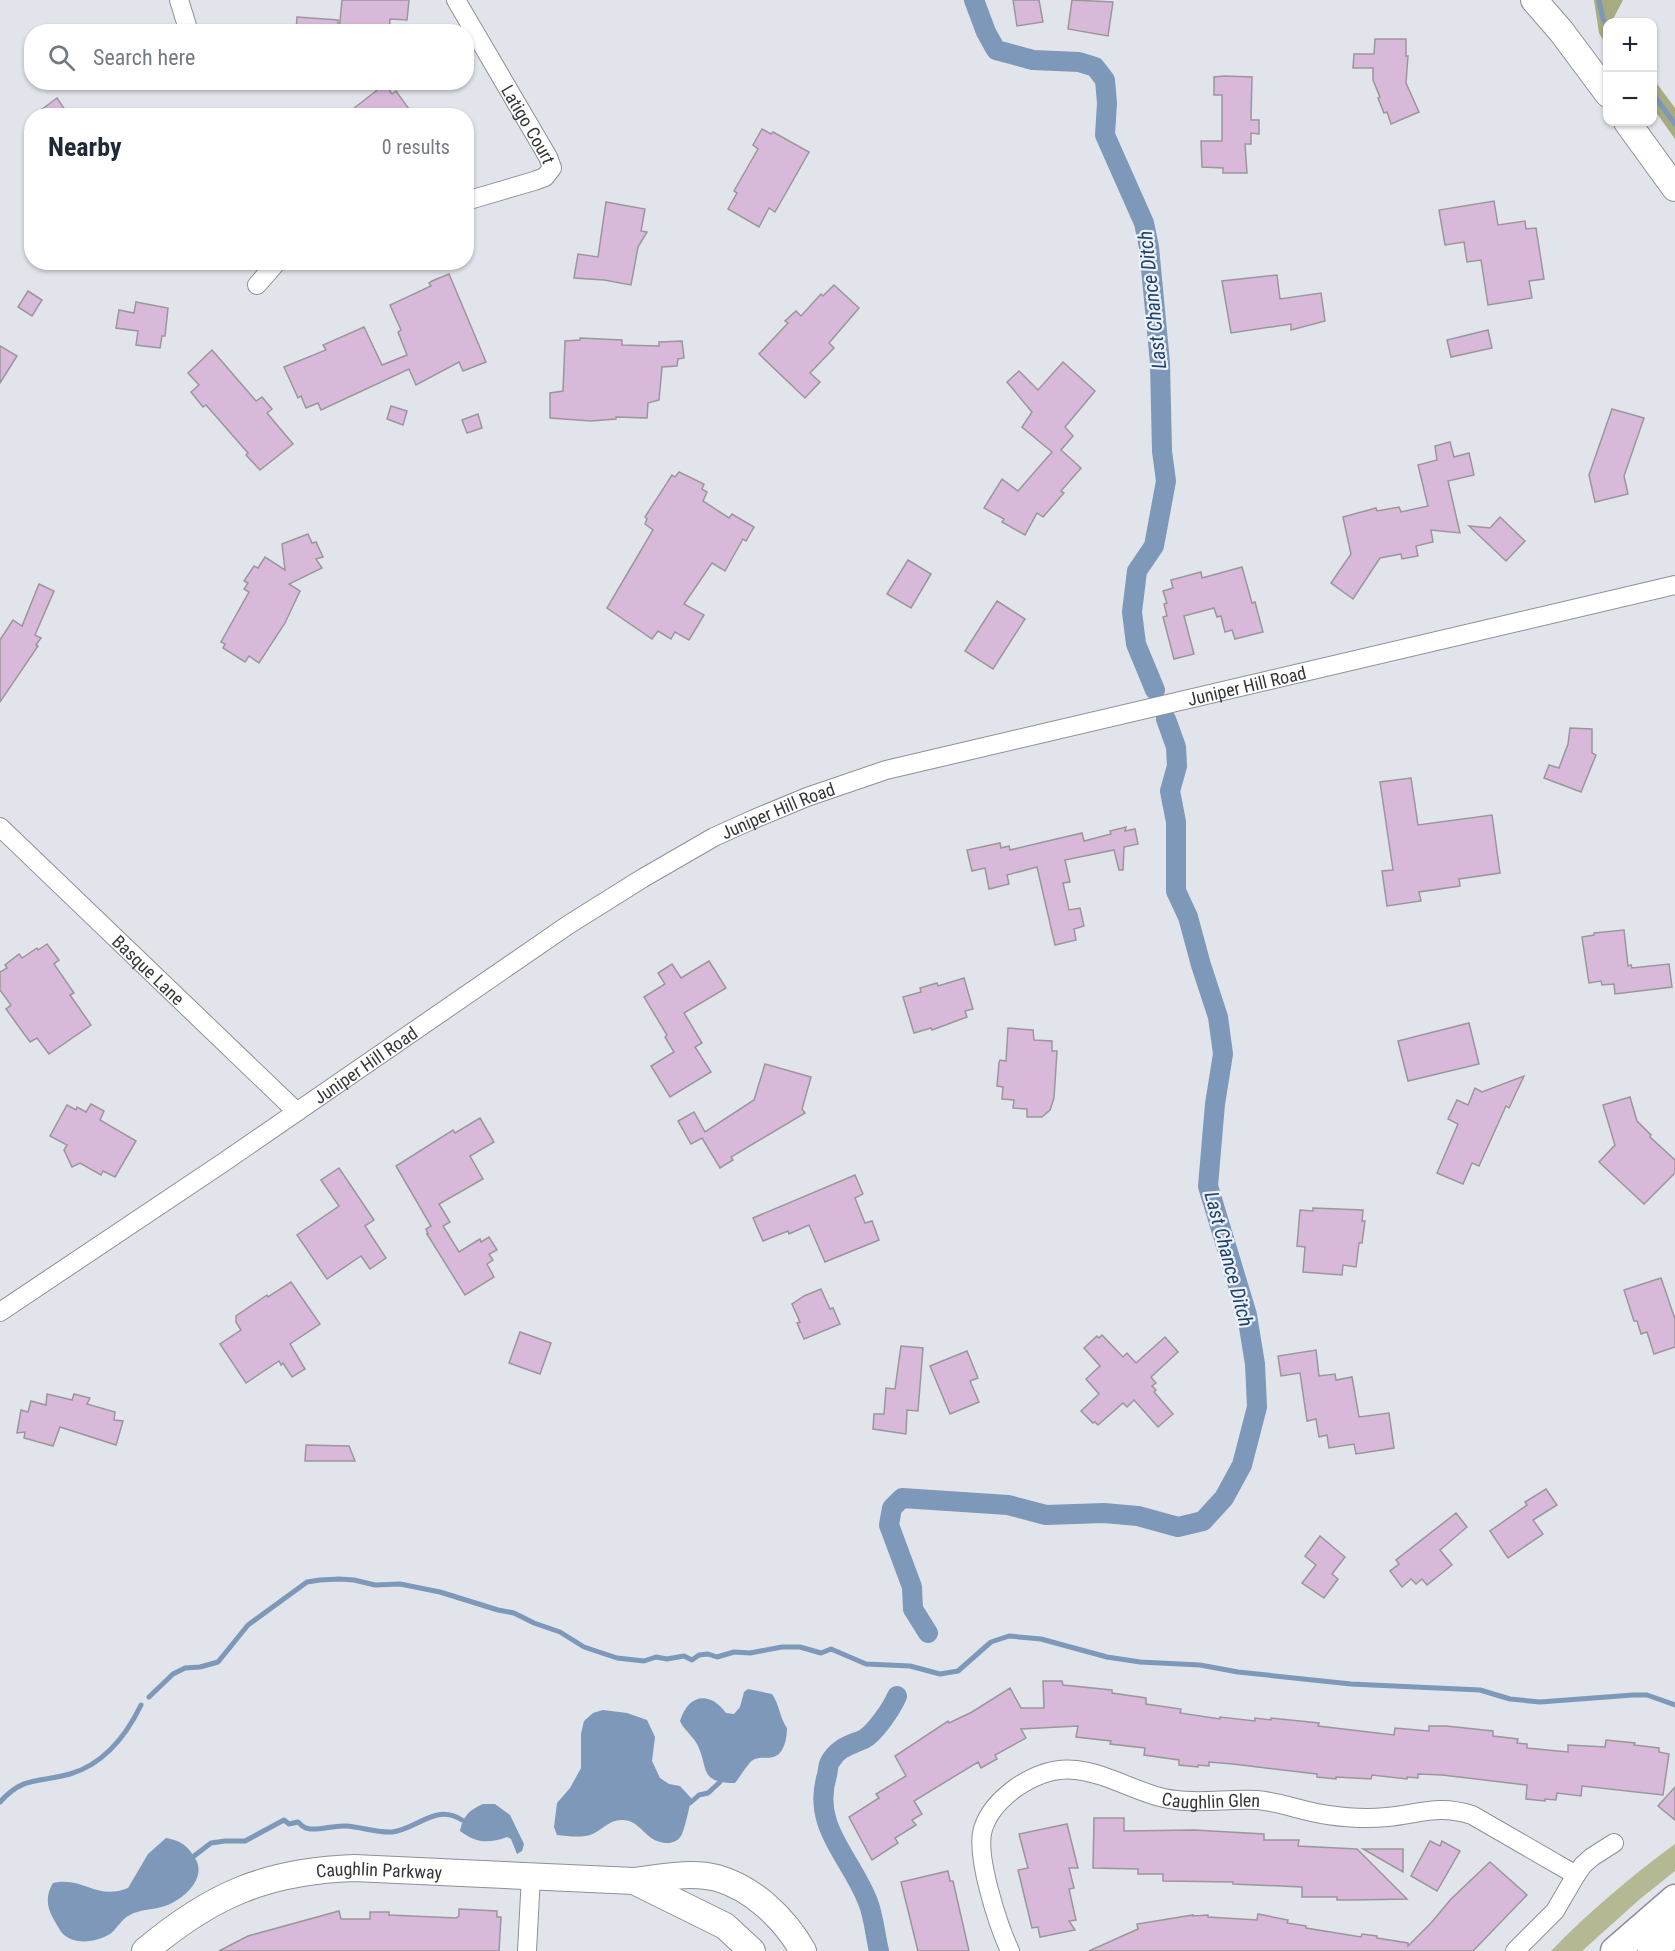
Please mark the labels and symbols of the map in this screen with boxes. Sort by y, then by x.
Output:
street label: Latigo Court [498,81,560,166]
water label: Last Chance Ditch [1133,230,1171,370]
street label: Juniper Hill Road [1185,661,1308,709]
street label: Juniper Hill Road [718,778,837,843]
street label: Basque Lane [108,930,189,1009]
street label: Juniper Hill Road [309,1022,421,1108]
water label: Last Chance Ditch [1199,1189,1259,1329]
street label: Caughlin Glen [1160,1787,1261,1812]
street label: Caughlin Parkway [315,1857,443,1883]

